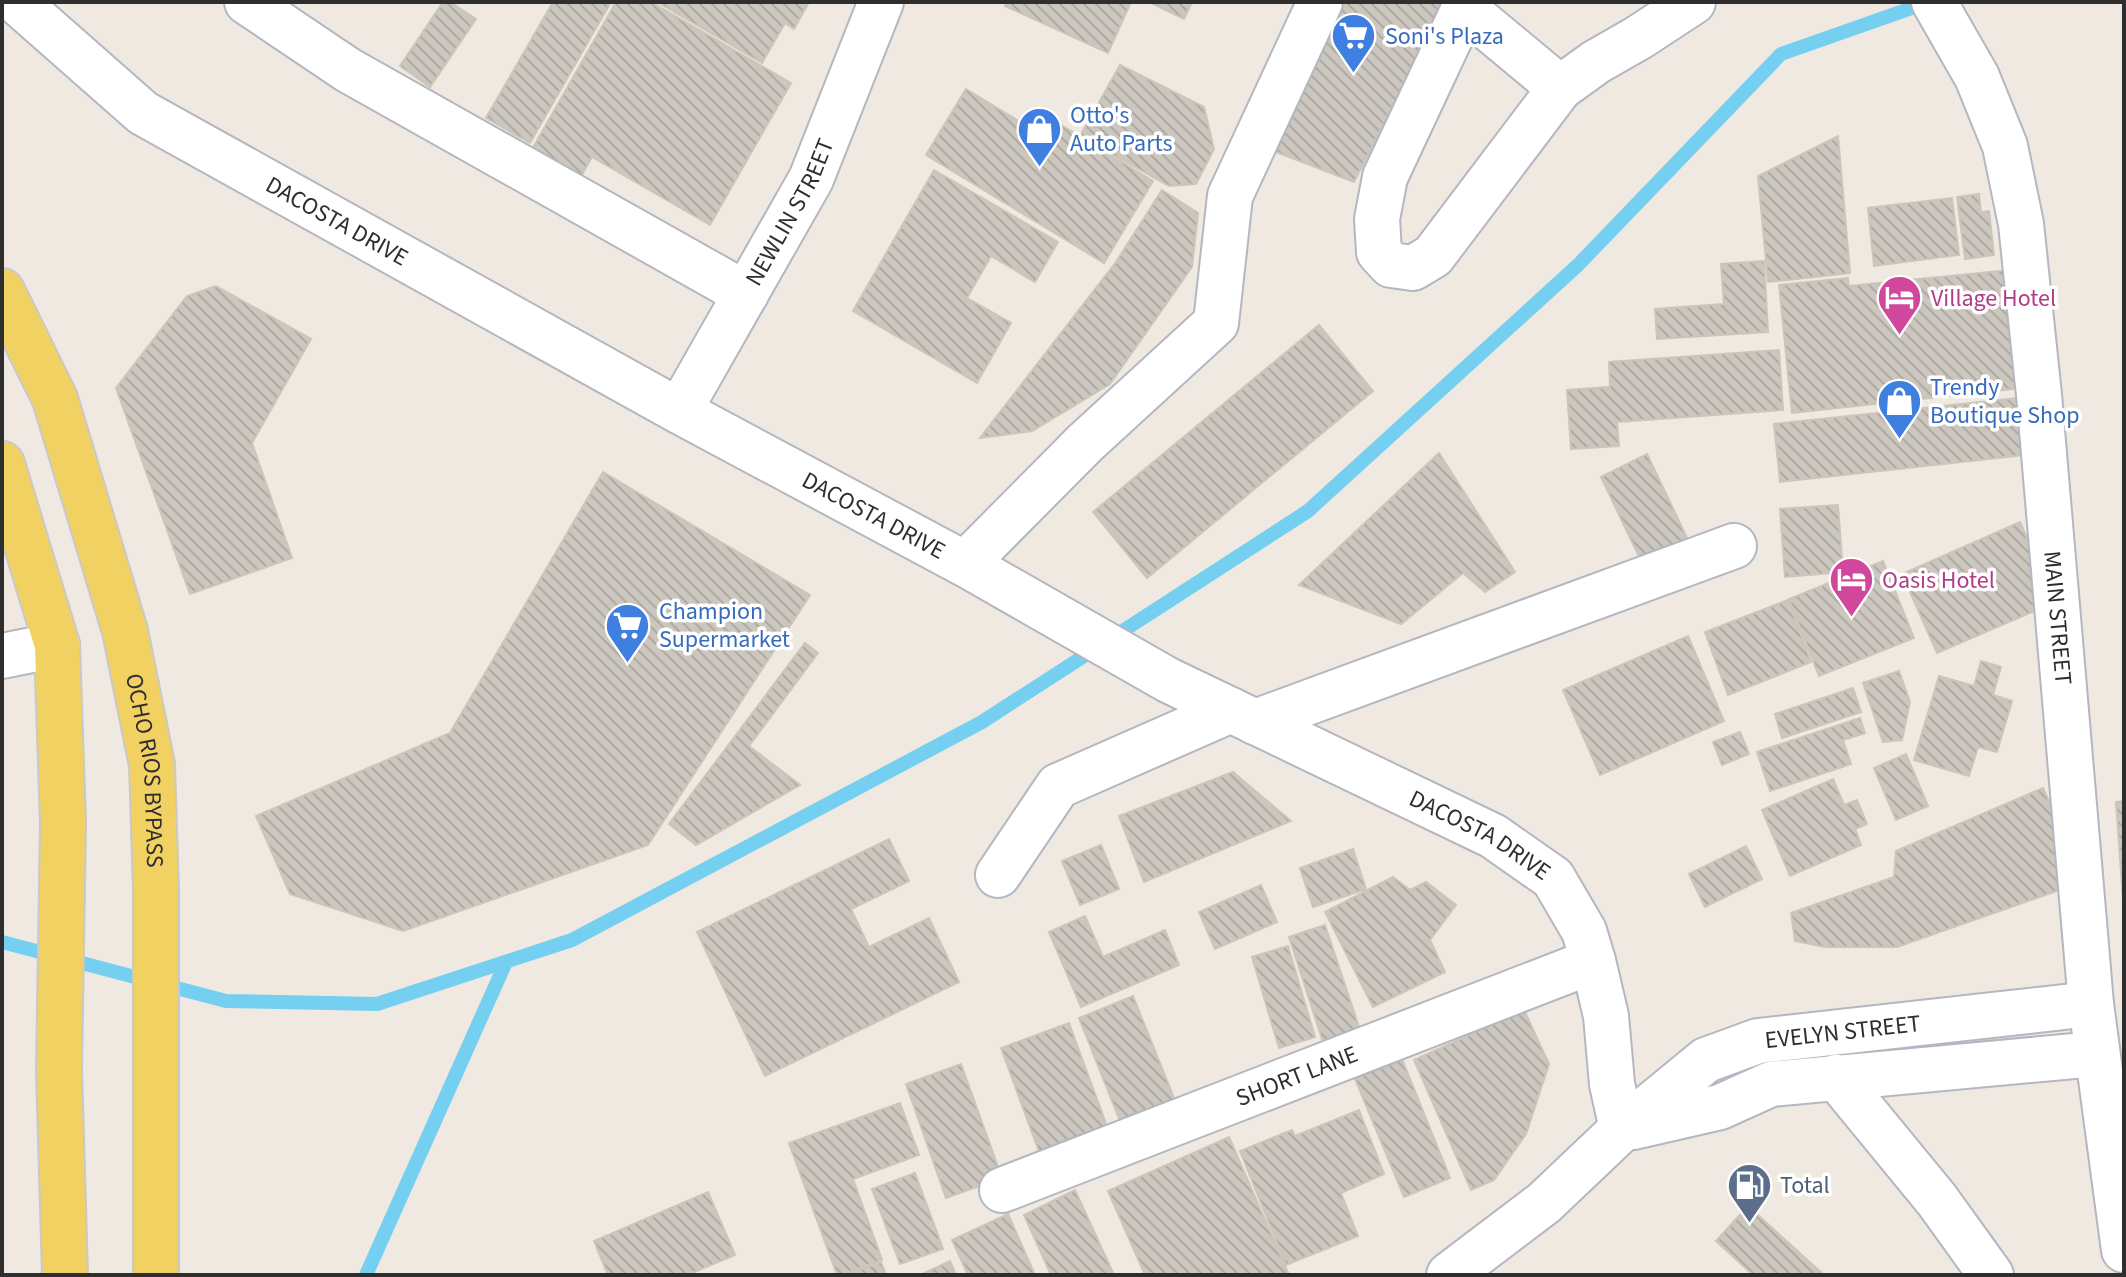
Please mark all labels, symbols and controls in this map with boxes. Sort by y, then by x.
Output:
supermarket icon: Soni's Plaza [1330,12,1378,75]
place label: Soni's Plaza [1385,19,1504,54]
place label: Otto's Auto Parts [1070,98,1172,161]
shop icon: Otto's Auto Parts [1015,105,1063,168]
street label: NEWLIN STREET [736,133,843,292]
street label: DACOSTA DRIVE [259,167,415,275]
hotel icon: Village Hotel [1876,274,1924,337]
place label: Village Hotel [1931,281,2056,316]
place label: Trendy Boutique Shop [1930,370,2079,433]
shop icon: Trendy Boutique Shop [1875,377,1923,440]
street label: DACOSTA DRIVE [796,462,952,568]
street label: MAIN STREET [2035,549,2081,686]
hotel icon: Oasis Hotel [1827,556,1875,619]
place label: Oasis Hotel [1882,563,1995,598]
place label: Champion Supermarket [659,594,790,657]
supermarket icon: Champion Supermarket [604,601,652,664]
street label: OCHO RIOS BYPASS [116,670,173,868]
street label: DACOSTA DRIVE [1403,781,1558,889]
street label: EVELYN STREET [1763,1006,1922,1058]
street label: SHORT LANE [1230,1036,1363,1115]
fuel station icon: Total [1725,1161,1773,1224]
place label: Total [1780,1168,1830,1203]

